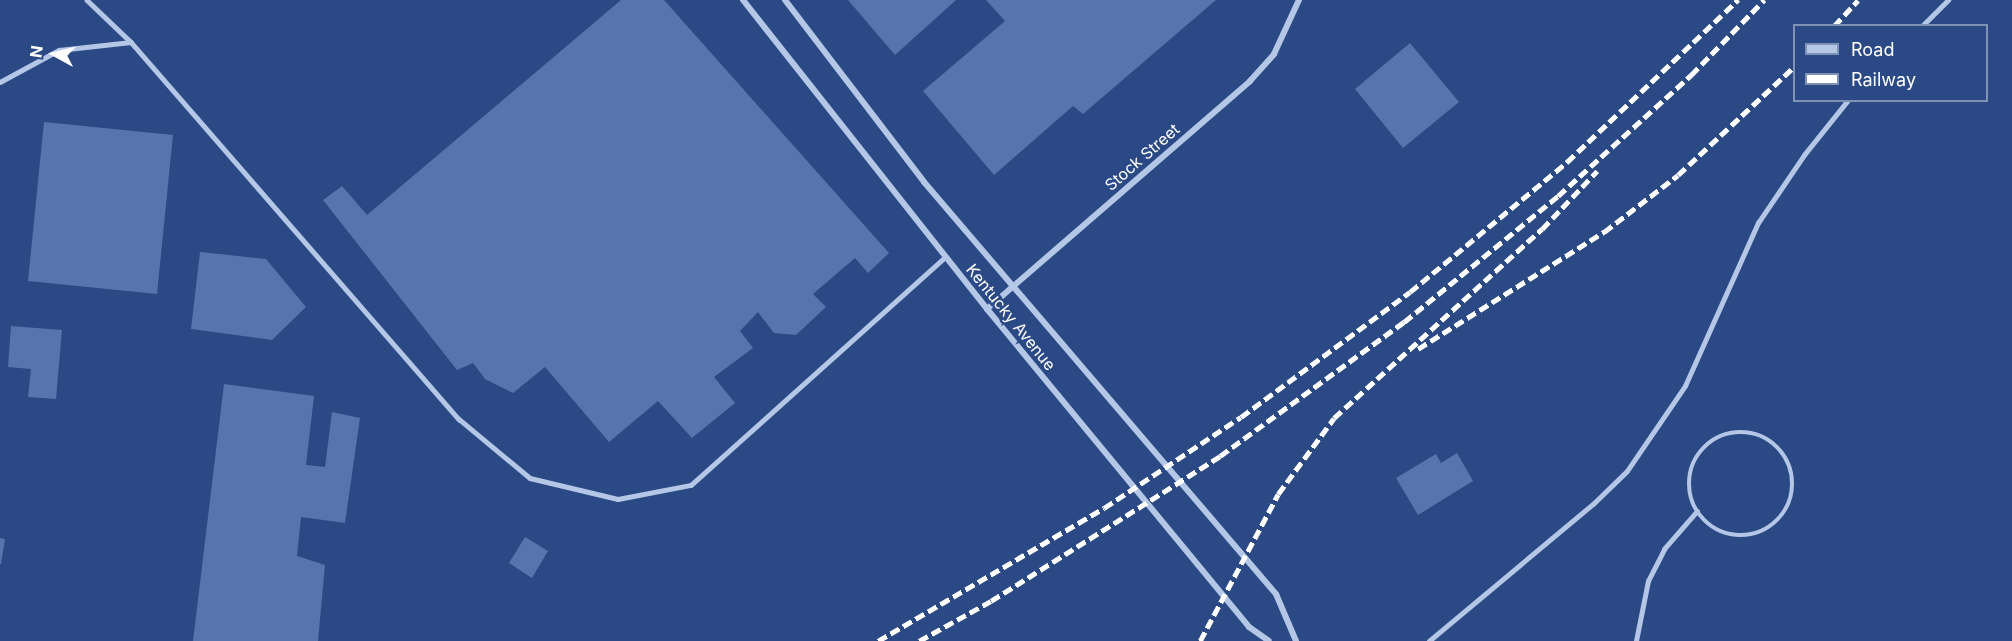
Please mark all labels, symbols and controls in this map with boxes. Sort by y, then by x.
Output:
north arrow [24,24,84,84]
legend [1793,24,1988,102]
text: Road [1851,39,1894,60]
text: N [25,44,47,59]
text: Railway [1851,69,1916,90]
street label: Stock Street [1101,119,1183,195]
street label: Kentucky Avenue [962,260,1060,374]

